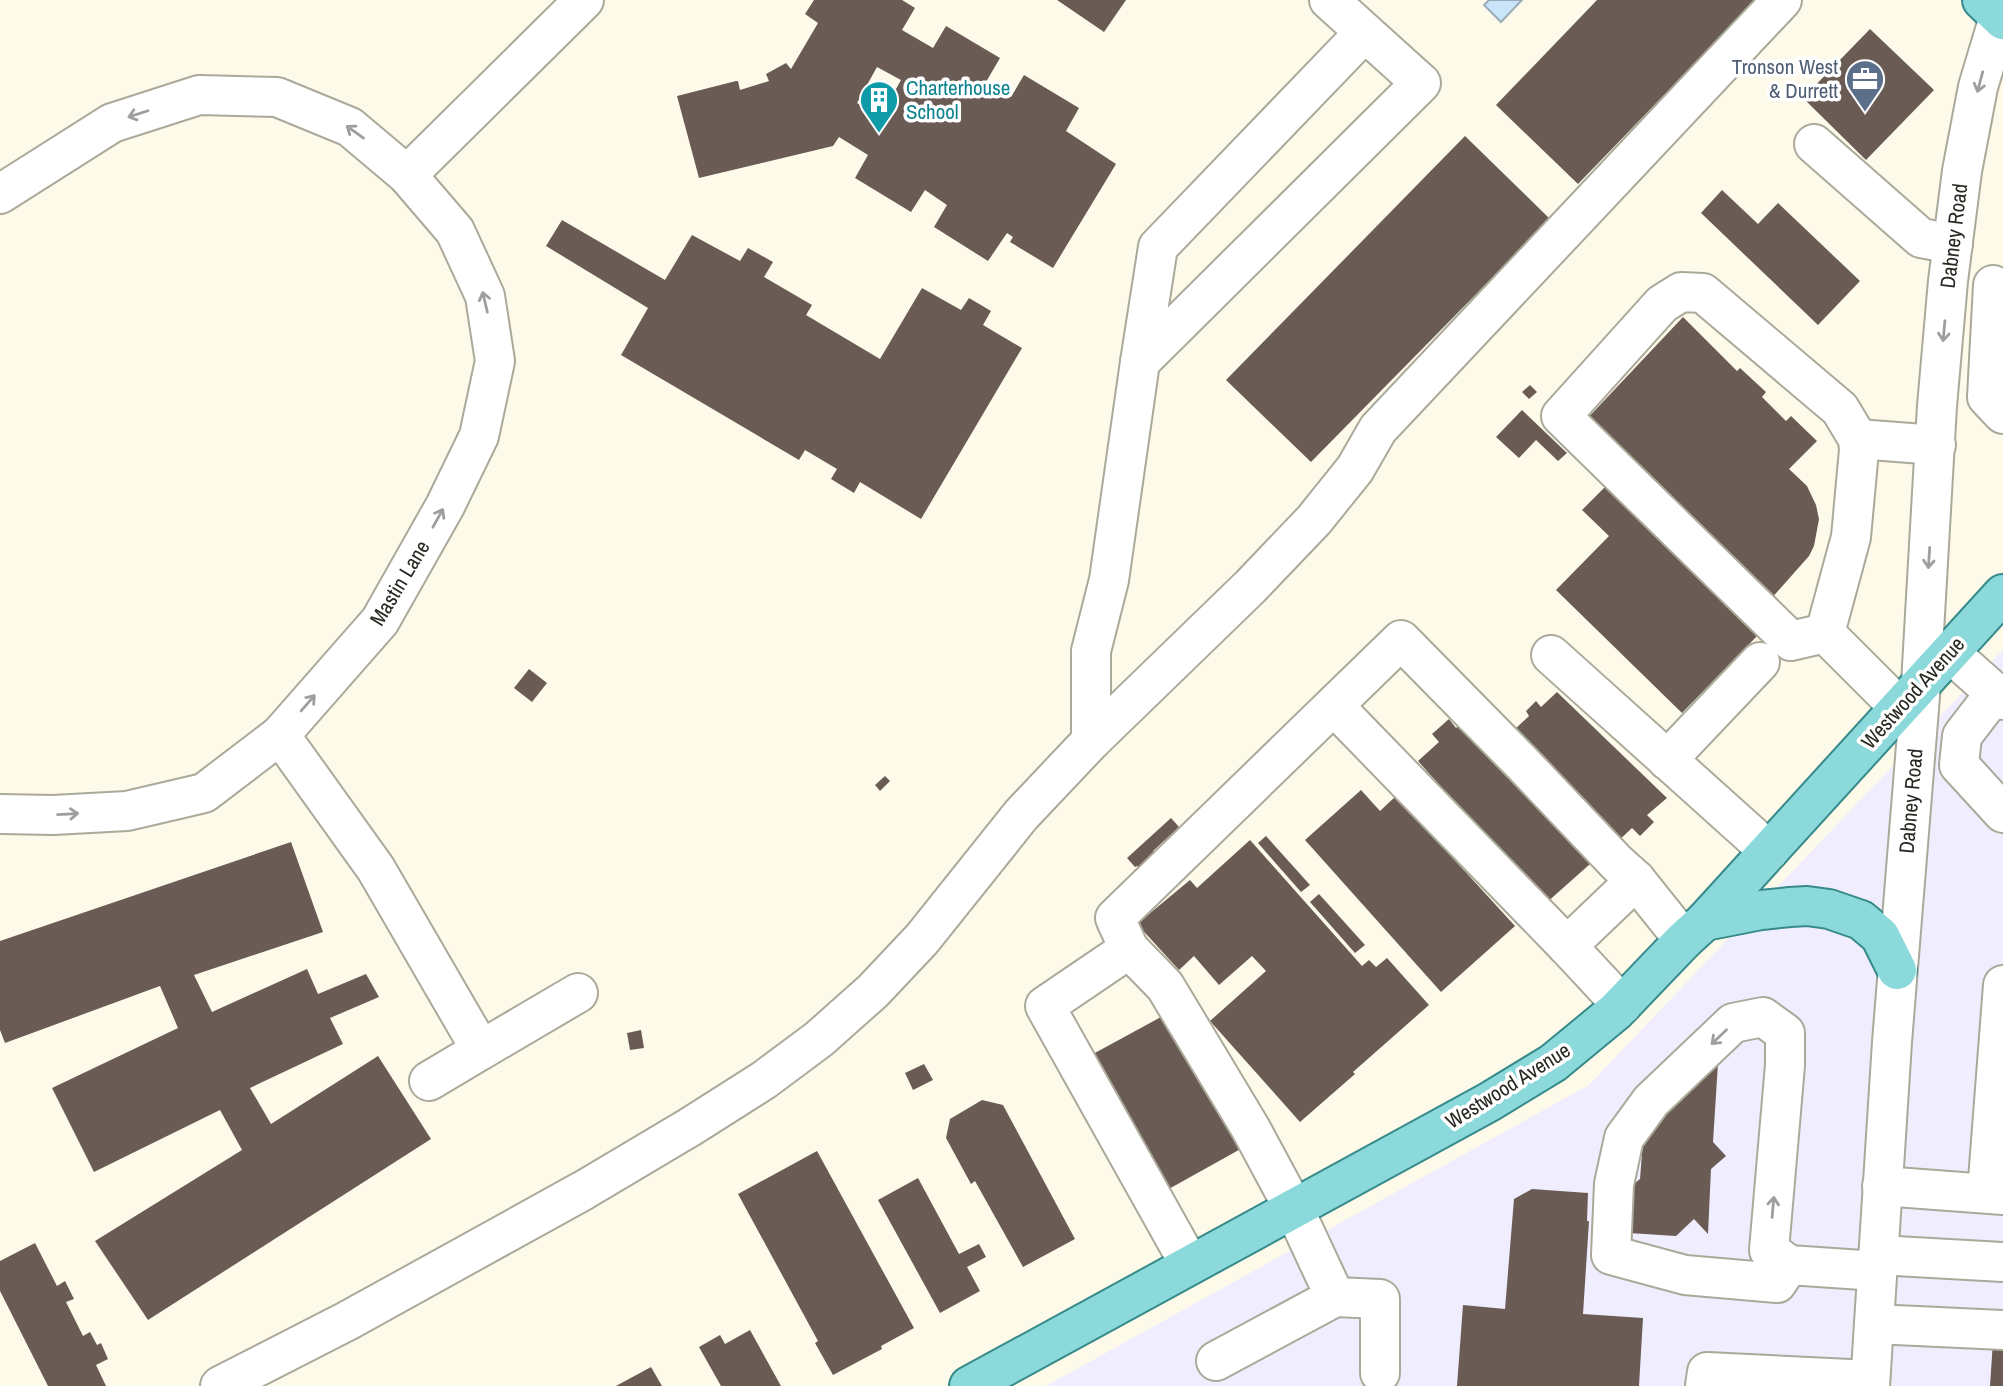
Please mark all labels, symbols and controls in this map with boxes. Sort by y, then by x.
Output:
place label: Tronson West & Durrett [1732,52,1838,105]
office icon: Tronson West & Durrett [1844,58,1886,113]
one-way arrow [1973,70,1986,93]
place label: Charterhouse School [906,73,1010,126]
building icon: Charterhouse School [858,79,900,134]
one-way arrow [127,109,149,122]
one-way arrow [345,125,364,140]
street label: Dabney Road [1933,182,1974,290]
one-way arrow [478,292,491,314]
one-way arrow [1937,319,1950,342]
one-way arrow [431,508,445,528]
street label: Mastin Lane [363,535,436,631]
one-way arrow [1922,546,1935,569]
street label: Westwood Avenue [1854,630,1971,755]
one-way arrow [300,694,316,712]
street label: Dabney Road [1891,747,1930,855]
one-way arrow [56,807,79,820]
one-way arrow [1711,1028,1728,1045]
street label: Westwood Avenue [1440,1036,1576,1136]
one-way arrow [1767,1196,1780,1219]

